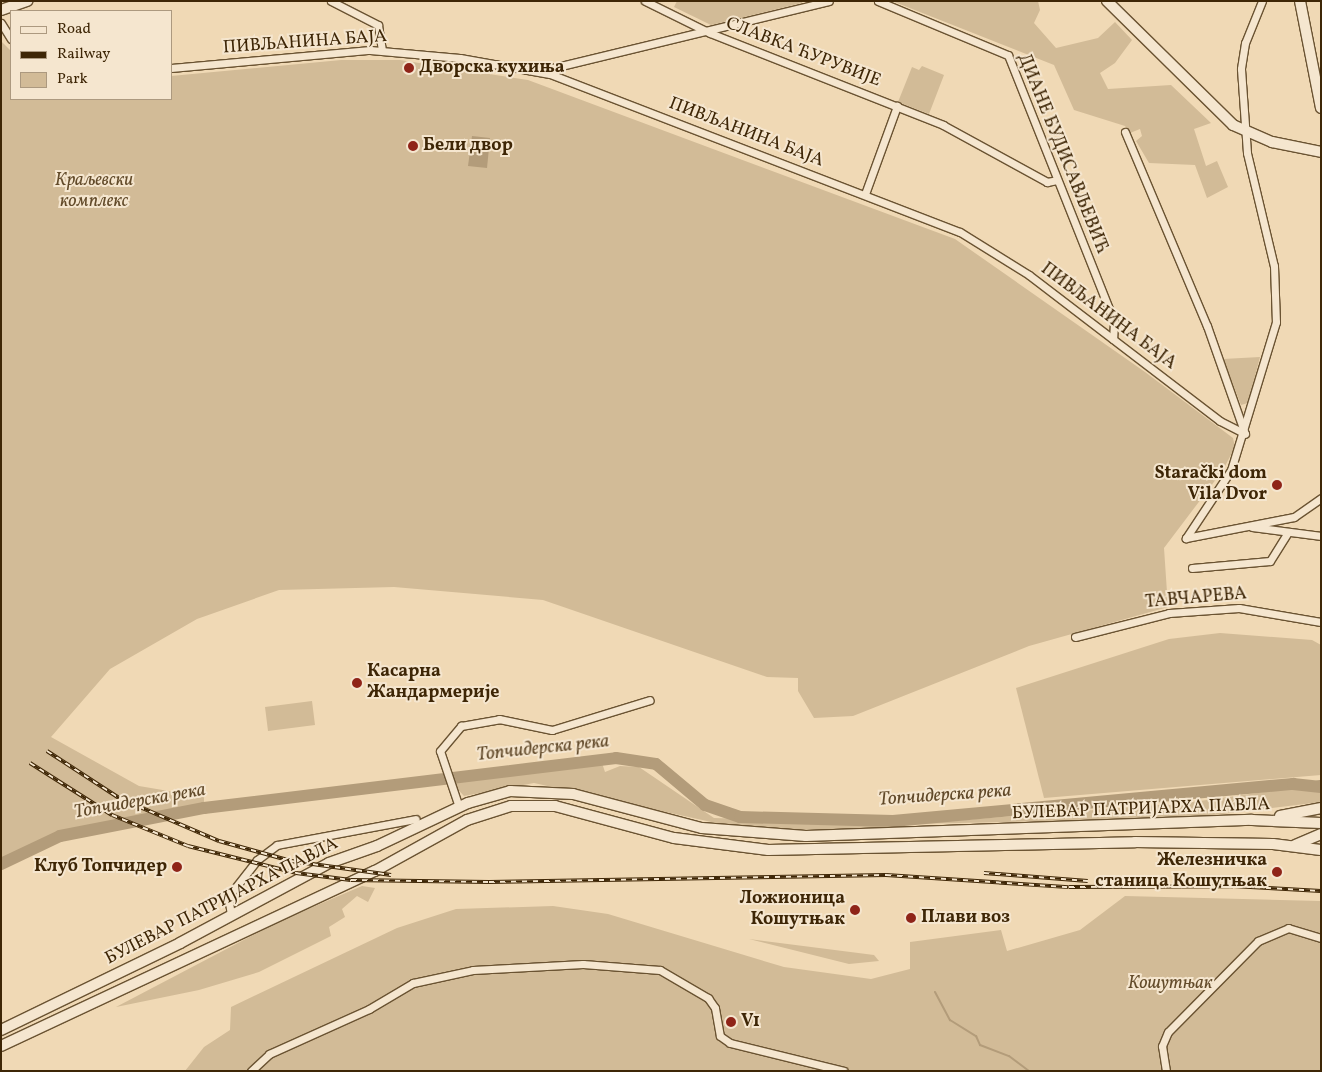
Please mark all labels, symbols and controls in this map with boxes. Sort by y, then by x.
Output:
legend [10,10,172,100]
street label: СЛАВКА ЋУРУВИЈЕ [722,13,884,93]
text: Road [57,19,91,40]
street label: ПИВЉАНИНА БАЈА [222,26,388,60]
text: Railway [57,44,110,65]
street label: ДИАНЕ БУДИСАВЉЕВИЋ [1012,51,1112,257]
place label: Дворска кухиња [419,57,565,79]
marker: Дворска кухиња [403,62,415,74]
text: Park [57,69,88,90]
street label: ПИВЉАНИНА БАЈА [665,93,827,173]
place label: Бели двор [423,135,513,157]
marker: Бели двор [407,140,419,152]
park label: Краљевски комплекс [55,171,133,213]
street label: ПИВЉАНИНА БАЈА [1036,259,1180,375]
place label: Starački dom Vila Dvor [1154,464,1267,506]
marker: Starački dom Vila Dvor [1271,479,1283,491]
street label: ТАВЧАРЕВА [1144,584,1248,614]
place label: Касарна Жандармерије [367,662,499,704]
marker: Касарна Жандармерије [351,677,363,689]
water label: Топчидерска река [476,731,610,767]
water label: Топчидерска река [72,779,208,825]
water label: Топчидерска река [878,780,1012,812]
street label: БУЛЕВАР ПАТРИЈАРХА ПАВЛА [1011,795,1271,825]
street label: БУЛЕВАР ПАТРИЈАРХА ПАВЛА [102,834,342,970]
place label: Железничка станица Кошутњак [1095,851,1267,894]
place label: Клуб Топчидер [34,856,167,878]
marker: Клуб Топчидер [171,861,183,873]
marker: Железничка станица Кошутњак [1271,866,1283,878]
place label: Ложионица Кошутњак [739,889,845,932]
marker: Ложионица Кошутњак [849,904,861,916]
place label: Плави воз [921,907,1010,929]
marker: Плави воз [905,912,917,924]
park label: Кошутњак [1128,973,1212,995]
place label: V1 [741,1011,760,1033]
marker: V1 [725,1016,737,1028]

